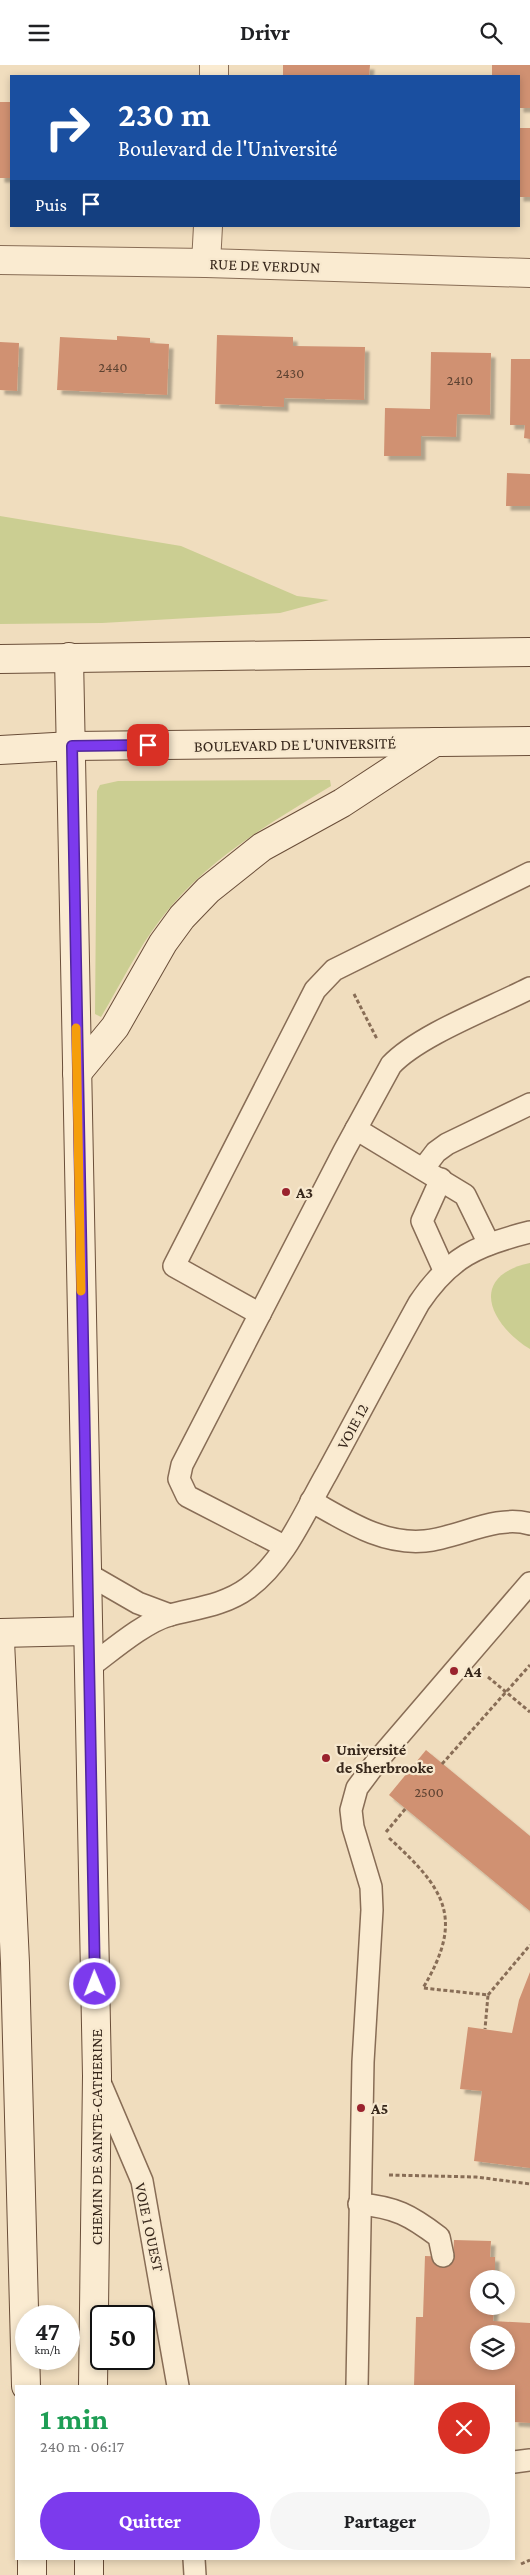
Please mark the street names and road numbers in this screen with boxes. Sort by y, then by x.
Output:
street label: RUE DE VERDUN [209,255,321,276]
street label: BOULEVARD DE L'UNIVERSITÉ [194,734,397,755]
street label: VOIE 12 [333,1400,372,1452]
street label: CHEMIN DE SAINTE-CATHERINE [88,2028,105,2245]
street label: VOIE 1 OUEST [132,2181,167,2273]

